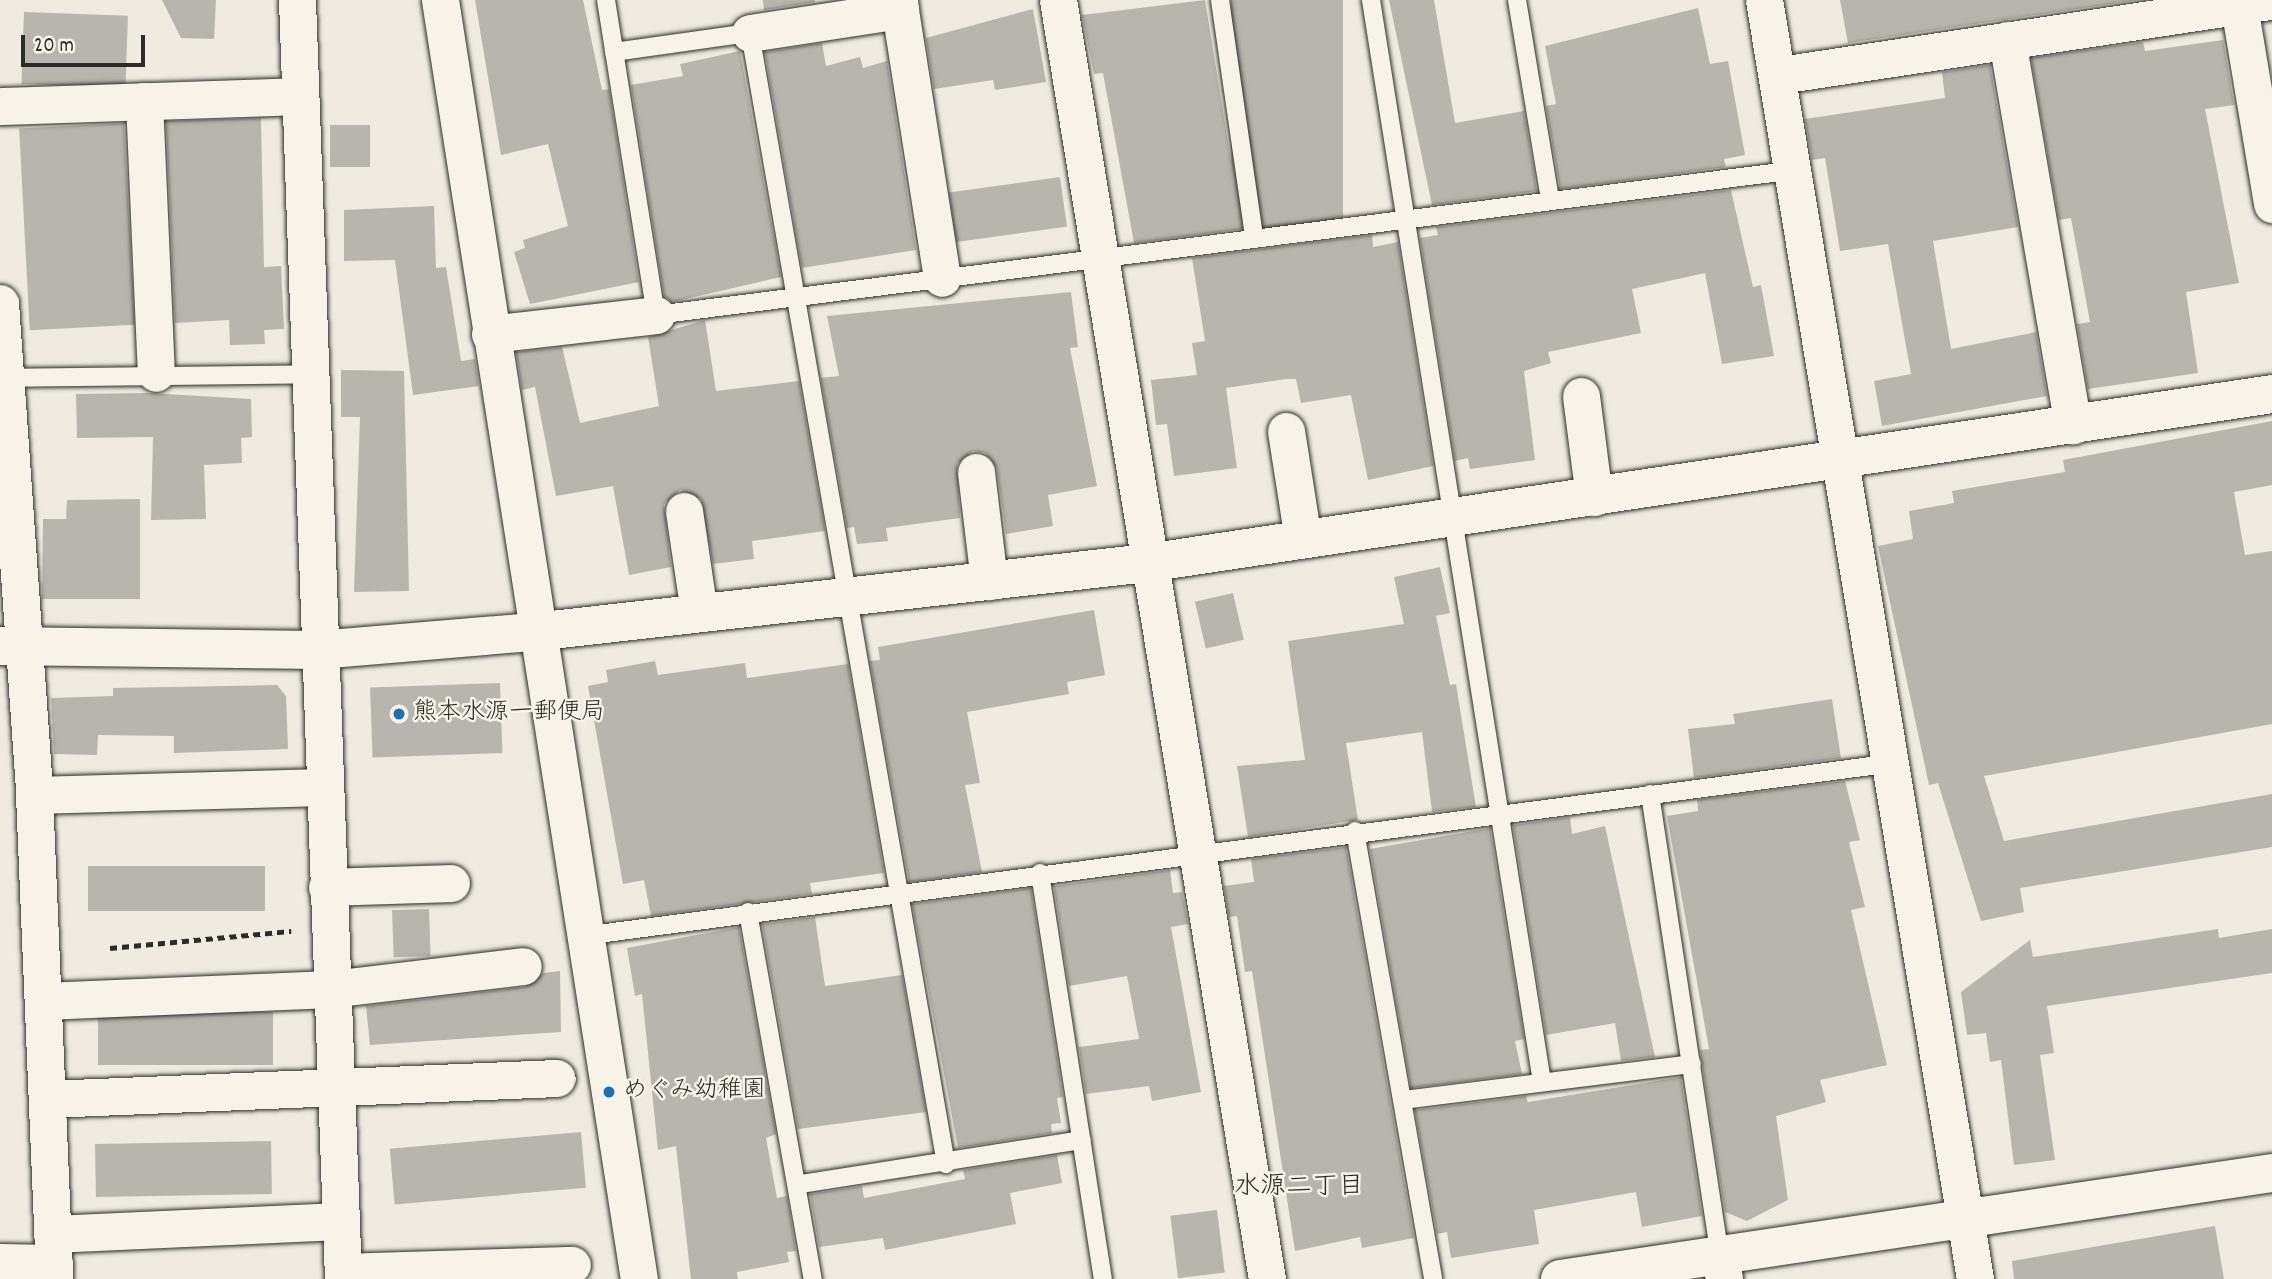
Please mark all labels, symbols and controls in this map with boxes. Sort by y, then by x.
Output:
scale bar [24,21,149,65]
text: 20 m [34,32,74,62]
place label: 熊本水源一郵便局 [413,700,605,728]
marker: 熊本水源一郵便局 [391,706,407,722]
place label: めぐみ幼稚園 [623,1078,767,1106]
marker: めぐみ幼稚園 [601,1084,617,1100]
district label: 水源二丁目 [1234,1172,1364,1204]

